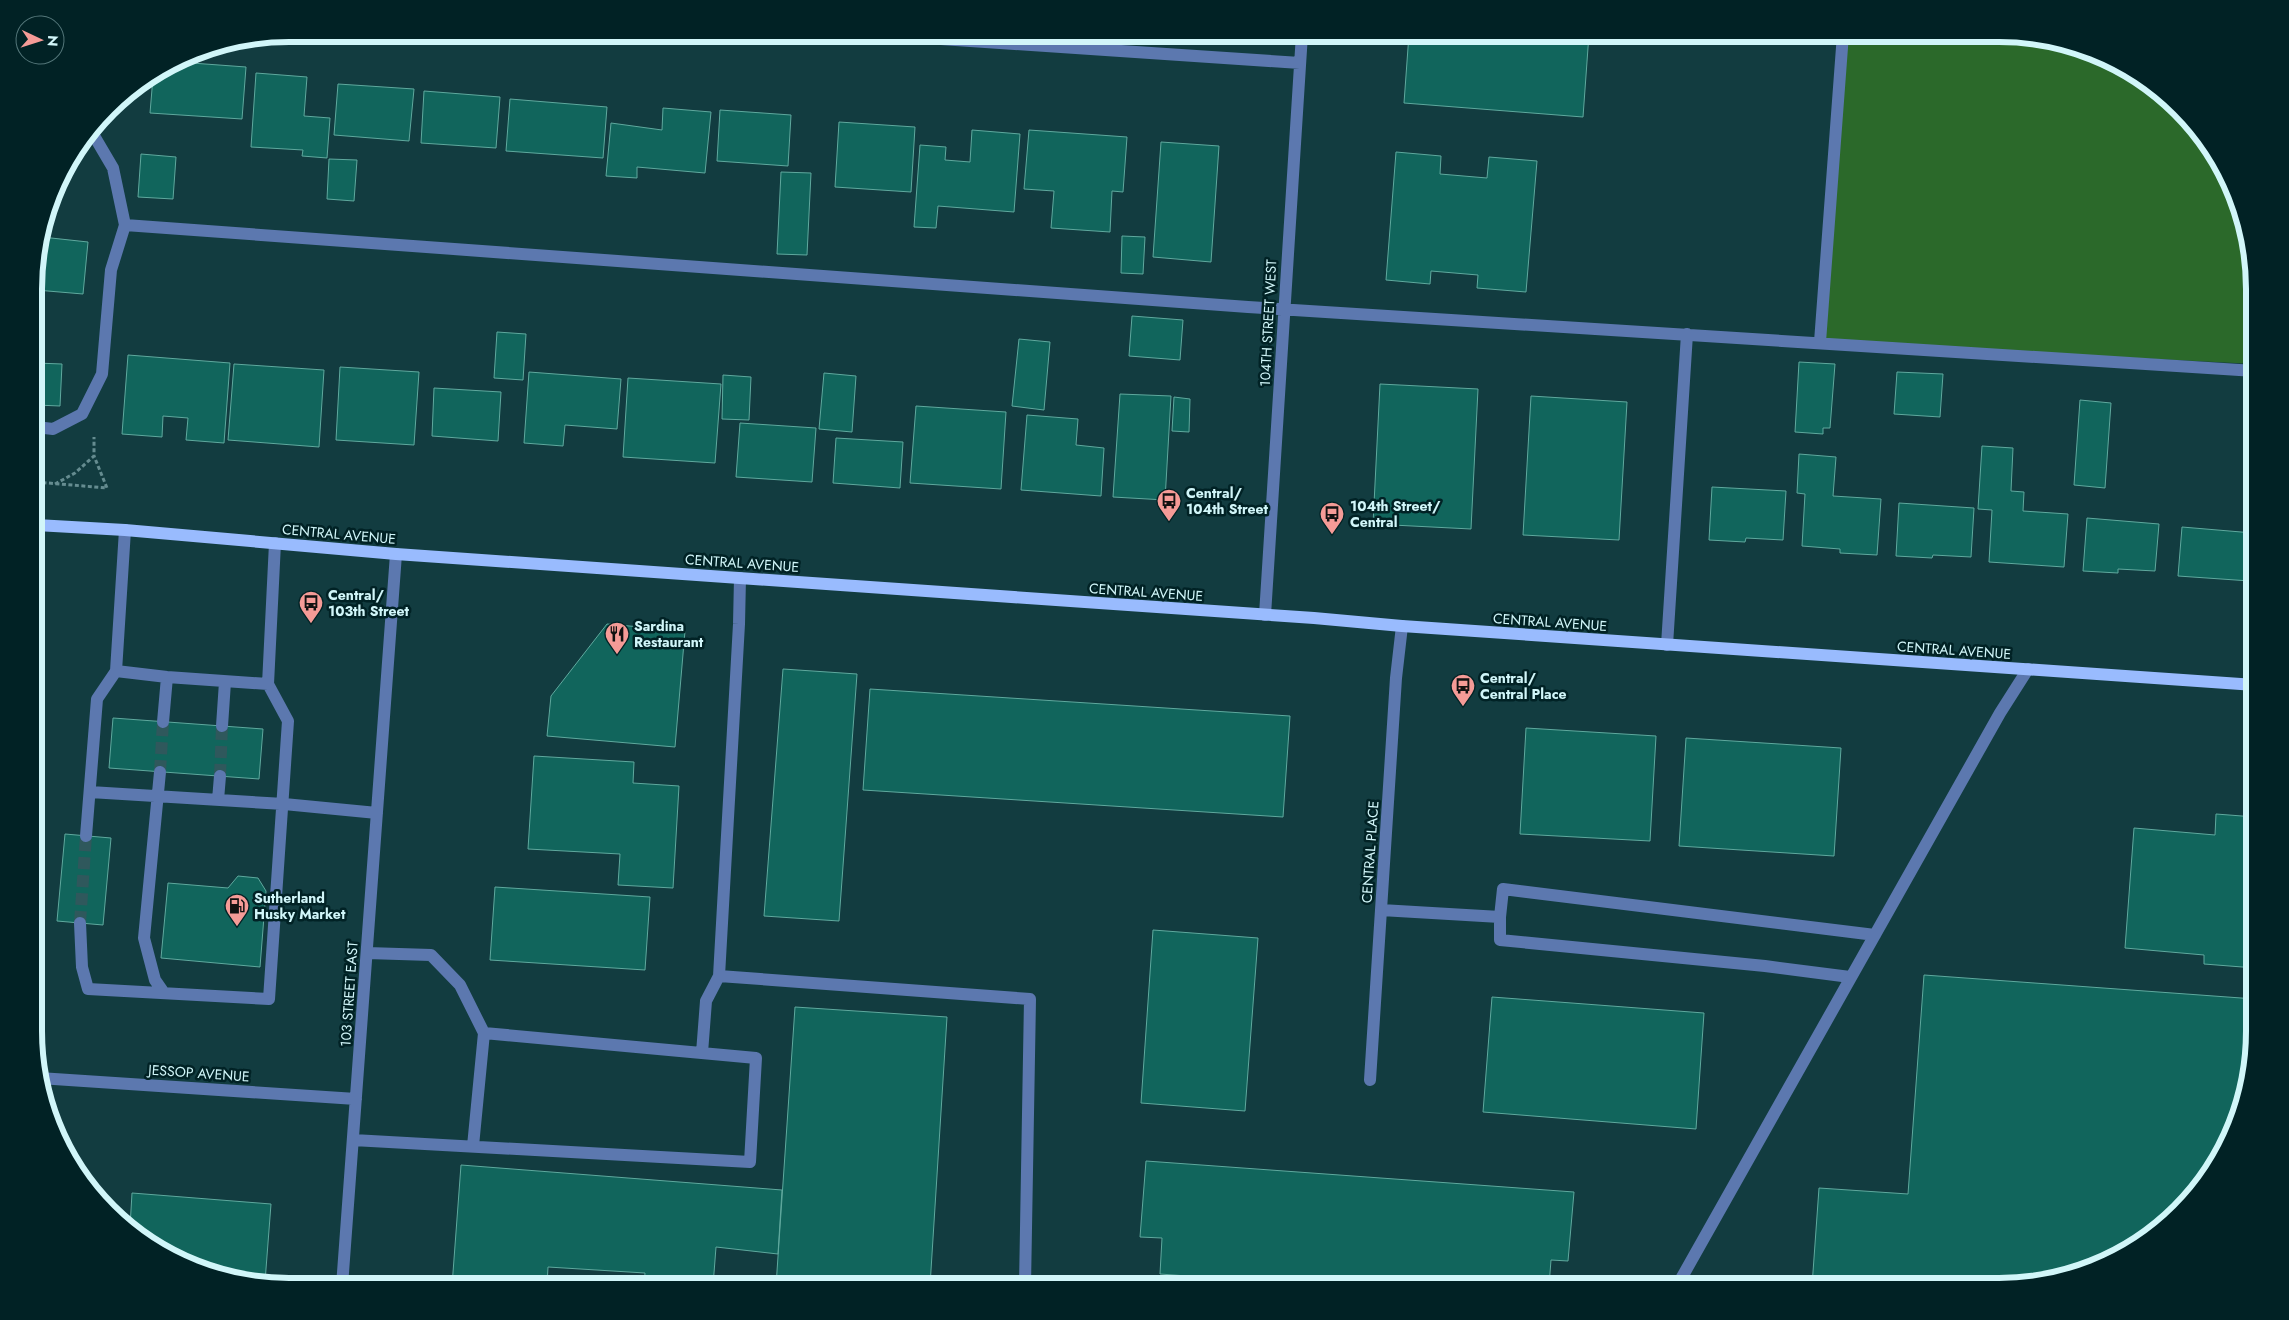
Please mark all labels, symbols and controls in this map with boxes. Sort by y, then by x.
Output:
north arrow [15,15,65,65]
text: N [43,35,63,47]
street label: 104TH STREET WEST [1255,258,1281,387]
place label: Central/ 104th Street [1186,483,1269,519]
bus stop icon: Central/ 104th Street [1156,488,1182,522]
place label: 104th Street/ Central [1350,496,1441,532]
bus stop icon: 104th Street/ Central [1319,501,1345,535]
street label: CENTRAL AVENUE [281,519,397,549]
street label: CENTRAL AVENUE [684,549,800,577]
street label: CENTRAL AVENUE [1088,578,1204,606]
place label: Central/ 103th Street [328,585,409,621]
bus stop icon: Central/ 103th Street [298,590,324,624]
street label: CENTRAL AVENUE [1492,608,1608,636]
place label: Sardina Restaurant [634,616,704,652]
restaurant icon: Sardina Restaurant [604,621,630,655]
street label: CENTRAL AVENUE [1896,636,2012,664]
place label: Central/ Central Place [1480,668,1567,704]
bus stop icon: Central/ Central Place [1450,673,1476,707]
street label: CENTRAL PLACE [1356,800,1384,904]
place label: Sutherland Husky Market [254,888,346,924]
fuel station icon: Sutherland Husky Market [224,893,250,927]
street label: 103 STREET EAST [335,940,363,1047]
street label: JESSOP AVENUE [146,1059,250,1087]

